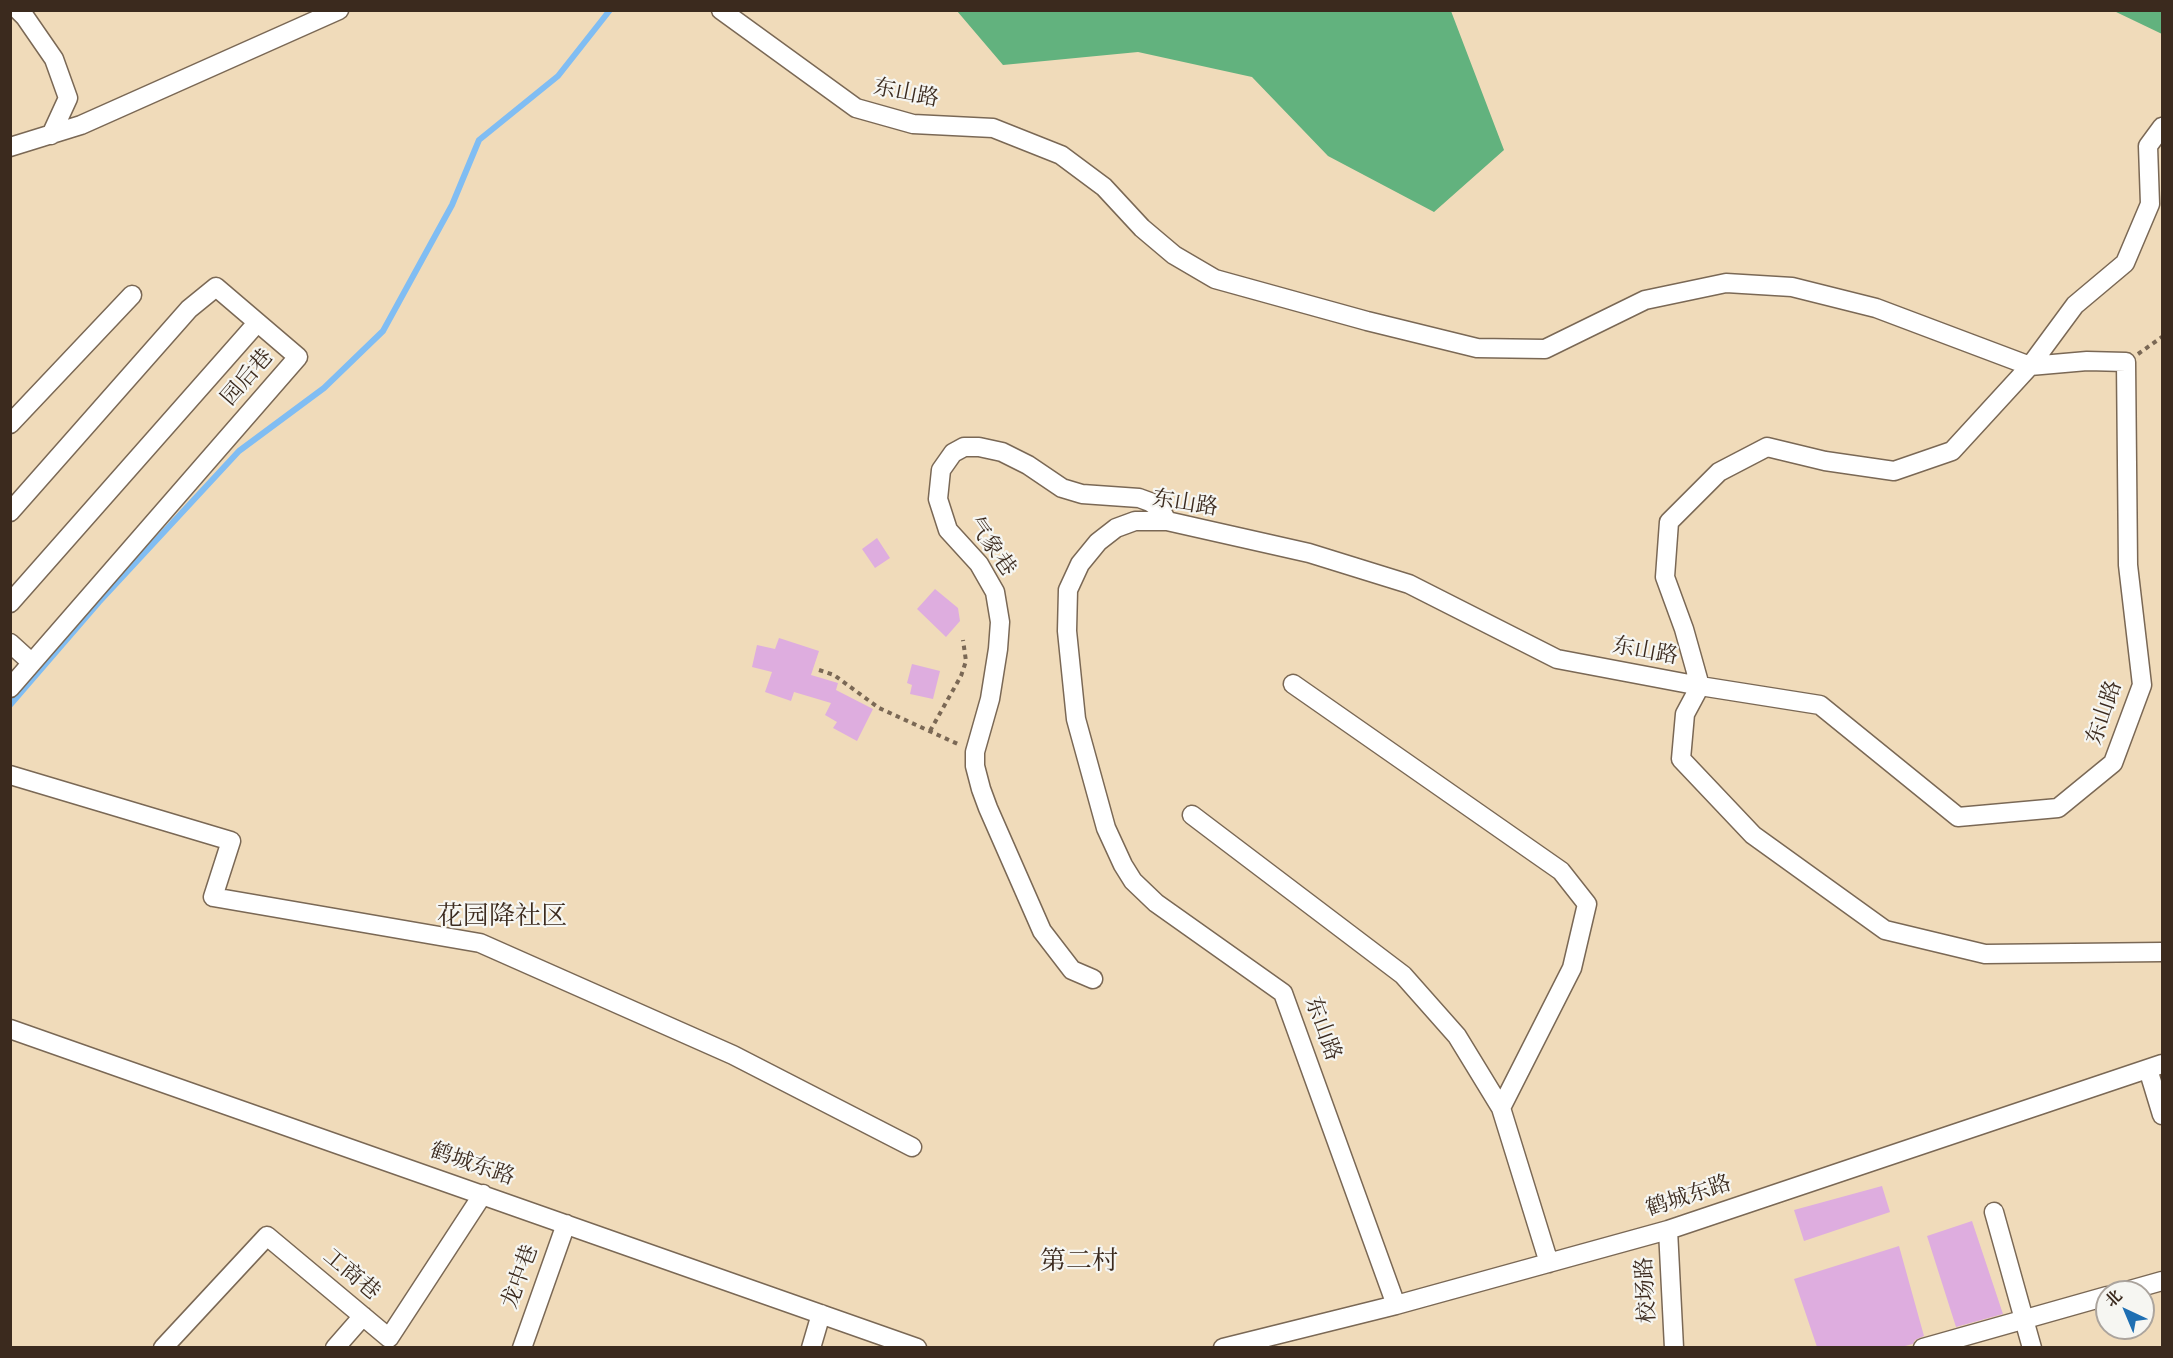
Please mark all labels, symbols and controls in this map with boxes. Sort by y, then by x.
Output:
street label: 东山路 [871,75,941,113]
street label: 园后巷 [216,344,280,412]
street label: 东山路 [1150,486,1220,522]
street label: 气象巷 [961,512,1021,582]
street label: 东山路 [1610,633,1680,671]
street label: 东山路 [2082,678,2128,748]
district label: 花园降社区 [437,902,567,934]
street label: 东山路 [1298,993,1346,1065]
street label: 鹤城东路 [426,1138,518,1192]
street label: 鹤城东路 [1643,1171,1735,1223]
street label: 龙中巷 [497,1241,545,1313]
street label: 工商巷 [317,1244,385,1306]
district label: 第二村 [1040,1247,1118,1279]
street label: 校场路 [1632,1256,1662,1324]
north arrow [2095,1280,2155,1340]
text: 北 [2101,1286,2126,1311]

